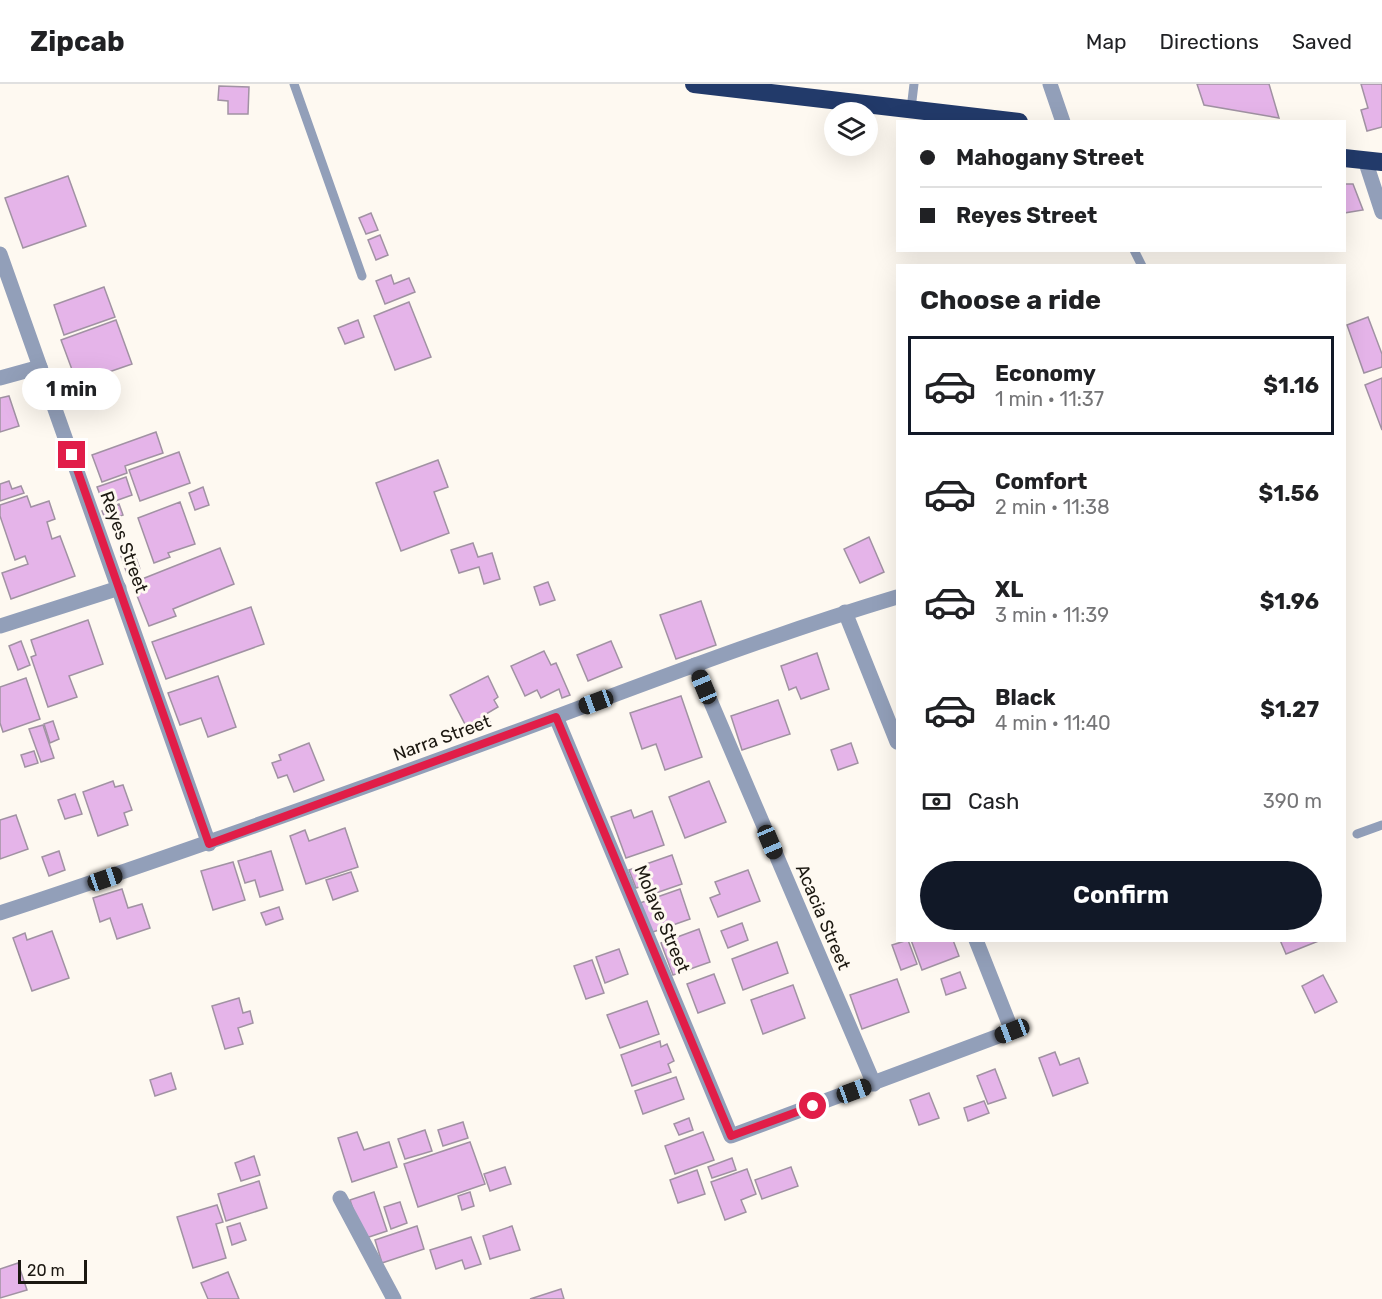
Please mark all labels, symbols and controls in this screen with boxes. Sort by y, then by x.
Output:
text: Zipcab [30,25,125,58]
text: Map [1086,29,1127,54]
text: Directions [1160,29,1259,54]
text: Saved [1292,29,1352,54]
map controls [824,102,878,156]
button: layers [824,102,878,156]
text: Mahogany Street [956,144,1144,171]
text: Reyes Street [956,202,1097,229]
text: Choose a ride [920,284,1101,316]
icon: car [923,359,977,413]
text: Economy [995,360,1096,387]
callout: 1 min [22,368,122,410]
text: $1.16 [1263,372,1319,399]
text: 1 min [46,377,97,401]
text: 1 min · 11:37 [995,387,1104,411]
route end [58,441,85,468]
icon: car [923,467,977,521]
text: Comfort [995,468,1087,495]
text: $1.56 [1259,480,1319,507]
street label: Reyes Street [95,488,153,596]
text: 2 min · 11:38 [995,495,1110,519]
icon: car [923,575,977,629]
text: XL [995,576,1023,603]
text: $1.96 [1260,588,1319,615]
text: 3 min · 11:39 [995,603,1109,627]
car [689,667,719,707]
icon: car [923,683,977,737]
text: Black [995,684,1056,711]
car [576,687,616,717]
text: $1.27 [1260,696,1319,723]
street label: Narra Street [390,710,494,766]
text: 4 min · 11:40 [995,711,1111,735]
icon: cash [920,785,953,818]
text: Cash [968,788,1019,815]
text: 390 m [1263,789,1322,813]
car [755,822,785,862]
street label: Acacia Street [791,861,855,973]
button: Confirm [920,861,1322,930]
street label: Molave Street [629,862,695,976]
car [85,865,125,893]
car [992,1016,1032,1046]
car [834,1076,874,1106]
route start [799,1092,826,1119]
scale bar [18,1257,87,1284]
text: 20 m [27,1261,65,1280]

